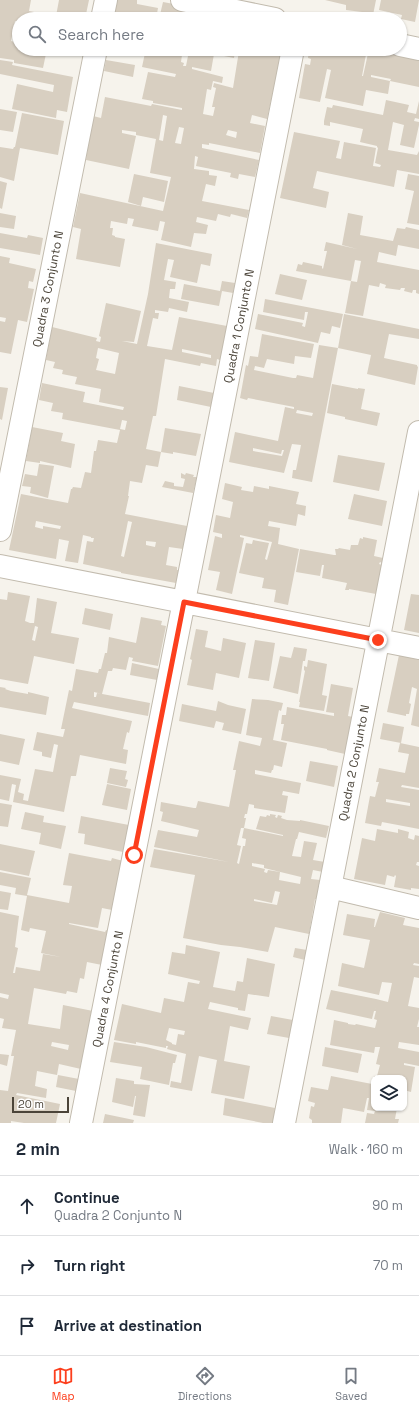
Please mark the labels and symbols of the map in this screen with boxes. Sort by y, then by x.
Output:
street label: Quadra 3 Conjunto N [29,229,67,349]
street label: Quadra 1 Conjunto N [220,268,258,384]
route end [369,631,387,649]
street label: Quadra 2 Conjunto N [335,703,373,823]
route start [125,846,143,864]
street label: Quadra 4 Conjunto N [89,929,127,1049]
scale bar [12,1095,69,1114]

